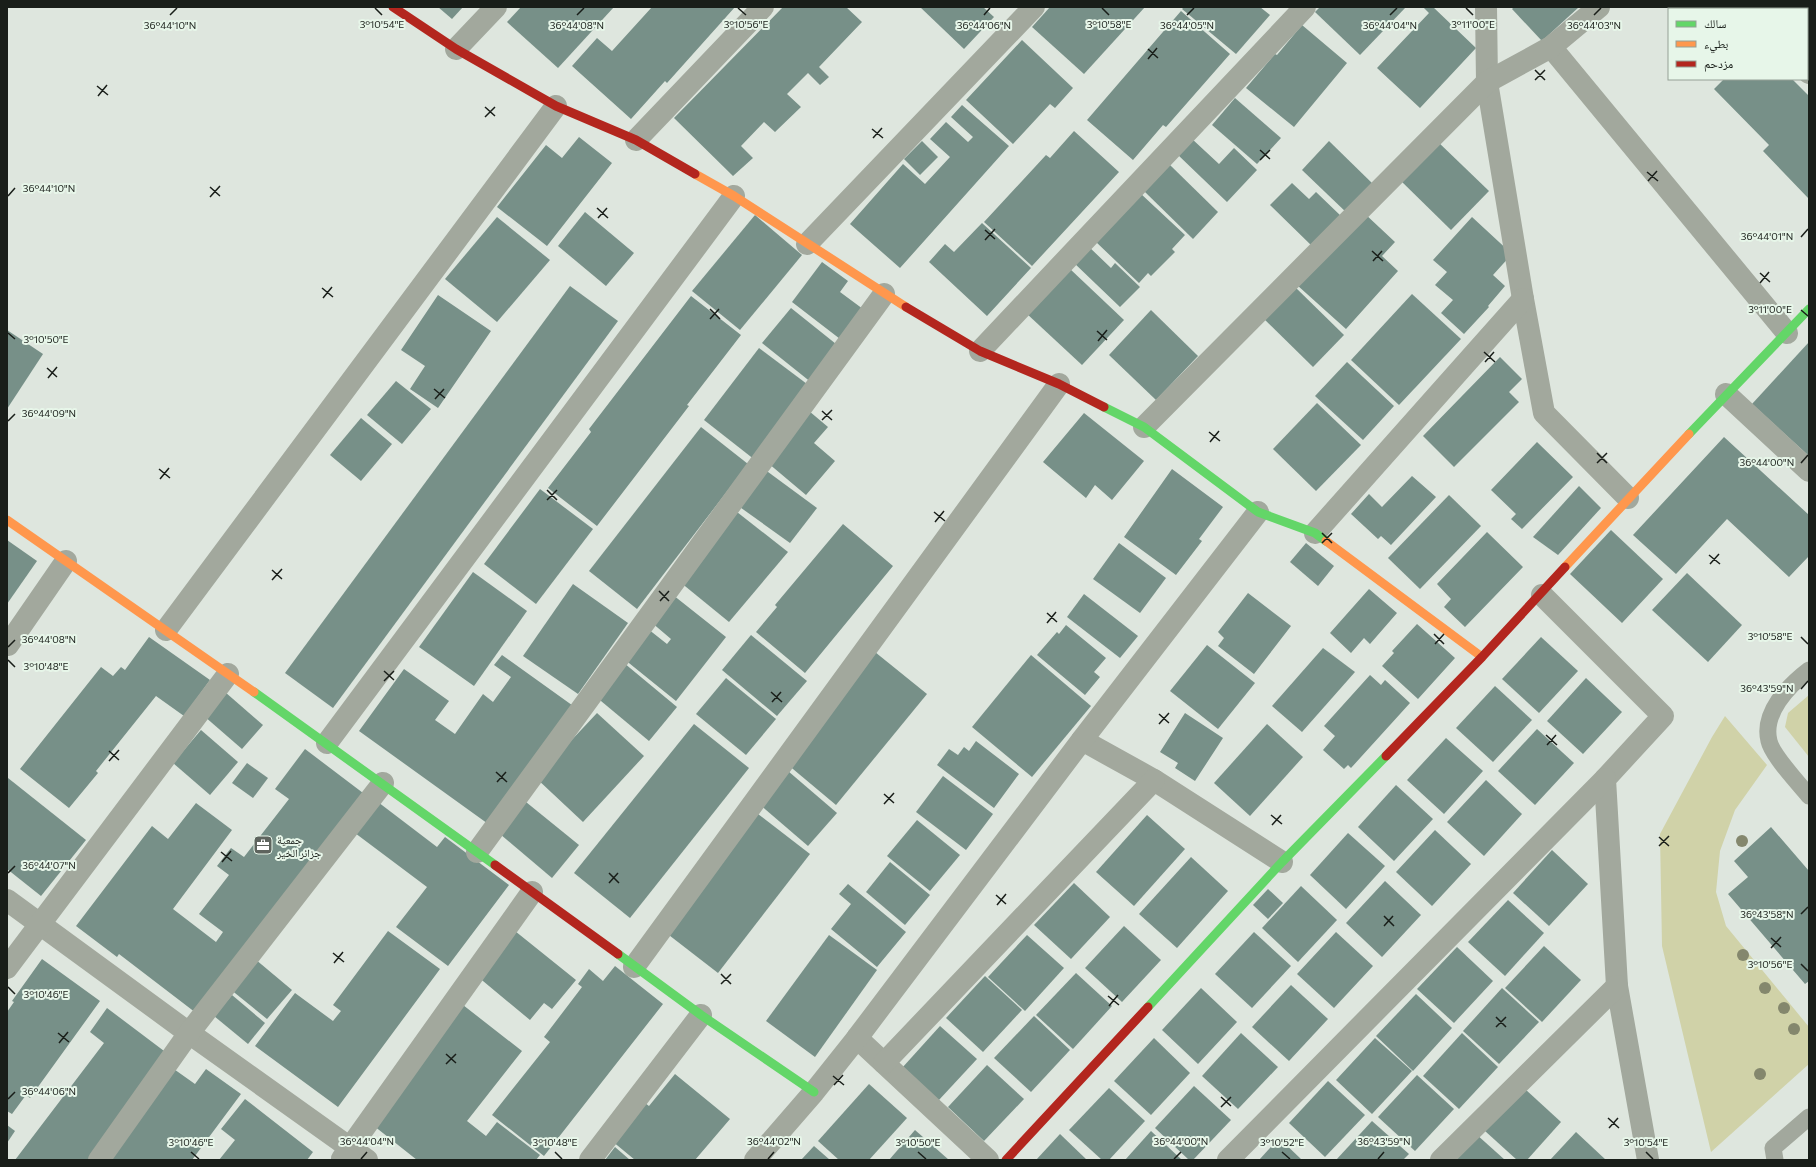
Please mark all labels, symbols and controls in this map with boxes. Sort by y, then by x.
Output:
legend [1668,8,1808,80]
text: سالك [1704,16,1726,30]
text: 3°10'54"E [360,18,404,30]
text: 3°10'56"E [724,18,768,30]
text: 3°10'58"E [1087,18,1131,30]
text: 3°11'00"E [1451,18,1495,30]
text: 36°44'10"N [144,19,196,31]
text: 36°44'08"N [550,19,604,31]
text: 36°44'06"N [957,19,1011,31]
text: 36°44'05"N [1160,19,1214,31]
text: 36°44'04"N [1363,19,1417,31]
text: 36°44'03"N [1567,19,1621,31]
text: بطيء [1704,36,1728,54]
text: مزدحم [1704,56,1733,72]
text: 36°44'10"N [23,182,75,194]
text: 36°44'01"N [1741,230,1793,242]
text: 3°11'00"E [1748,303,1792,315]
text: 3°10'50"E [23,333,69,345]
text: 36°44'09"N [22,407,76,419]
text: 36°44'00"N [1740,456,1794,468]
text: 3°10'58"E [1748,630,1792,642]
text: 36°44'08"N [22,633,76,645]
text: 3°10'48"E [24,660,69,672]
text: 36°43'59"N [1740,682,1794,694]
place label: جمعية جزائر الخير [276,833,321,859]
office icon: جمعية جزائر الخير [252,834,274,856]
text: 36°44'07"N [22,859,76,871]
text: 36°43'58"N [1740,908,1794,920]
text: 3°10'56"E [1748,958,1792,970]
text: 3°10'46"E [24,988,69,1000]
text: 36°44'06"N [22,1085,76,1097]
text: 36°44'04"N [340,1135,394,1147]
text: 36°44'02"N [747,1135,801,1147]
text: 36°44'00"N [1154,1135,1208,1147]
text: 36°43'59"N [1357,1135,1411,1147]
text: 3°10'46"E [169,1136,214,1148]
text: 3°10'48"E [533,1136,578,1148]
text: 3°10'50"E [895,1136,941,1148]
text: 3°10'52"E [1260,1136,1304,1148]
text: 3°10'54"E [1624,1136,1668,1148]

